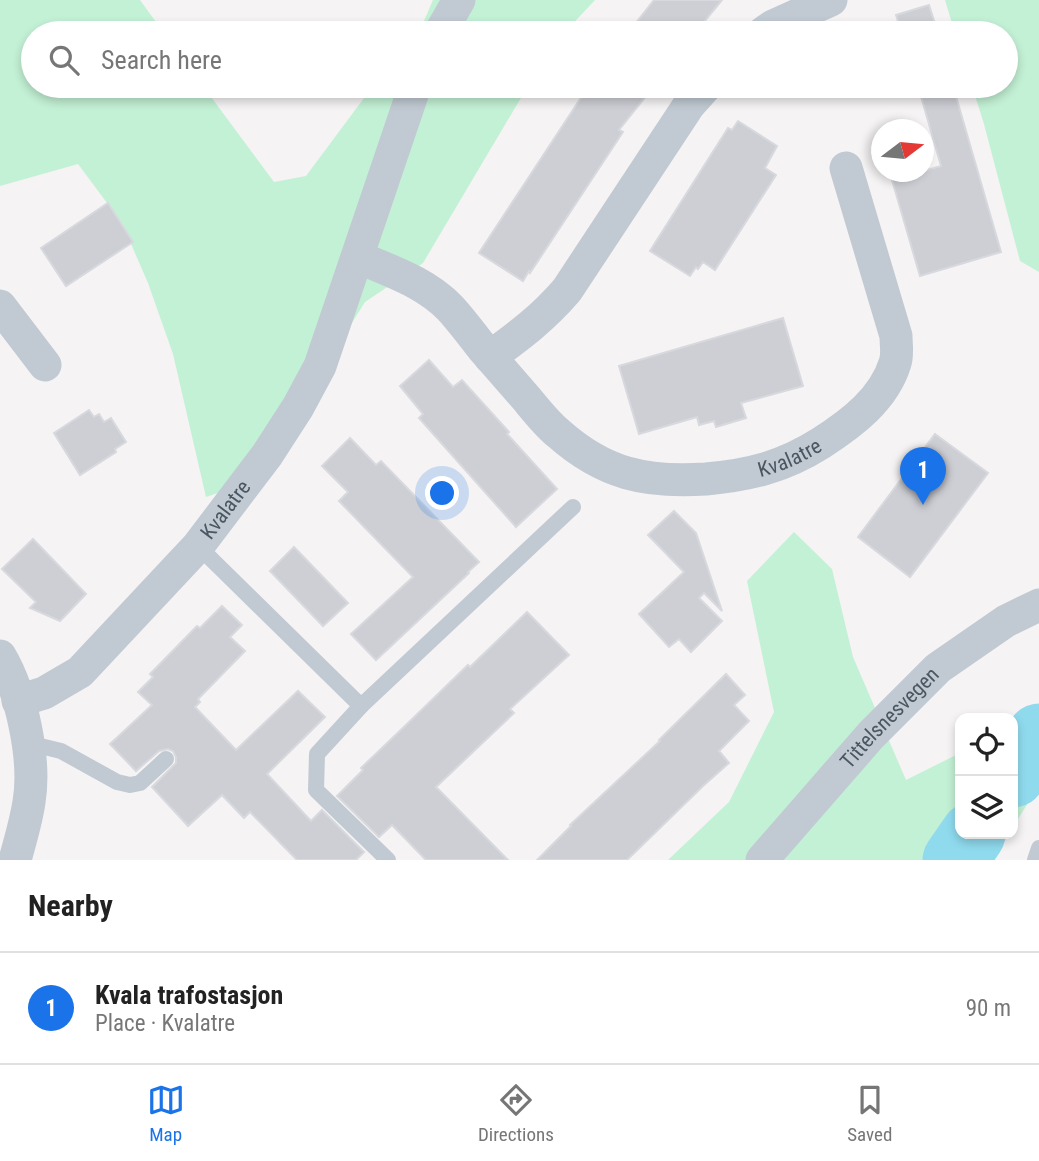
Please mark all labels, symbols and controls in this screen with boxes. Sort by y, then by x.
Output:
search box [21,21,1018,98]
icon: search [45,41,83,79]
text: Search here [101,45,222,75]
north arrow [871,119,934,182]
street label: Kvalatre [755,434,826,482]
pin: 1 [900,447,946,505]
street label: Kvalatre [196,476,255,544]
your location [425,476,459,510]
street label: Tittelsnesvegen [835,662,944,773]
map controls [955,713,1018,839]
button: locate [955,713,1018,776]
button: layers [955,776,1018,839]
text: Nearby [28,888,113,923]
text: Kvala trafostasjon [95,980,283,1010]
text: 1 [45,995,57,1022]
text: 90 m [966,995,1011,1022]
text: Place · Kvalatre [95,1010,235,1037]
tab: Map [147,1081,185,1146]
tab: Directions [478,1081,554,1146]
tab: Saved [847,1081,892,1146]

